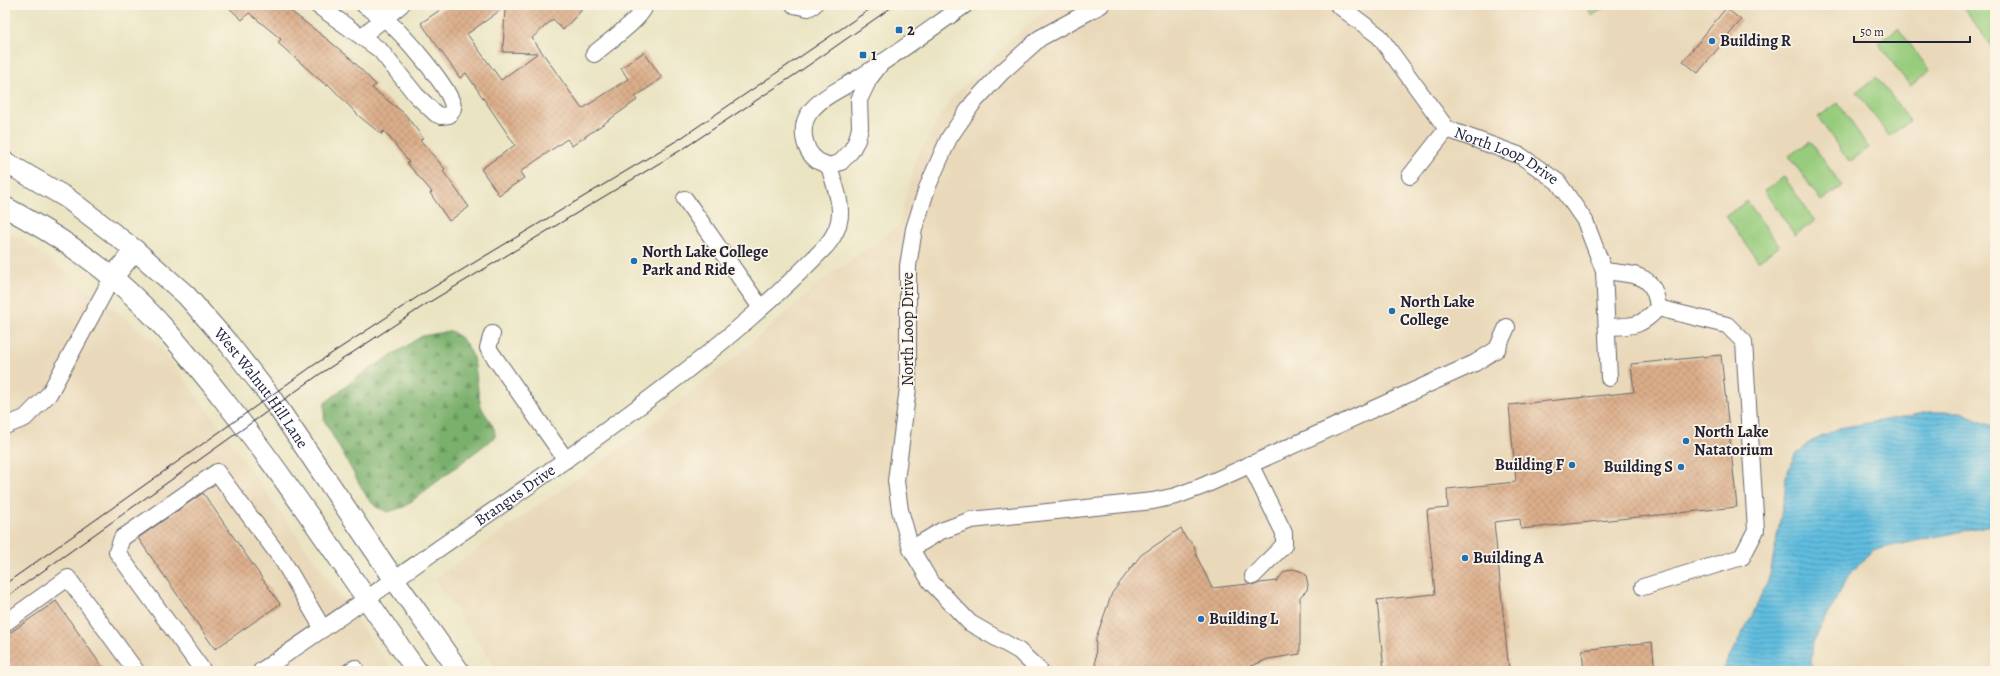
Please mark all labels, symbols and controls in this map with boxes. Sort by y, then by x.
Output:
scale bar [1854,18,1970,44]
place label: 2 [907,19,915,41]
text: 50 m [1860,24,1884,40]
marker: 2 [894,25,904,35]
place label: Building R [1720,30,1792,52]
marker: Building R [1707,36,1717,46]
place label: 1 [871,44,877,66]
marker: 1 [858,50,868,60]
street label: North Loop Drive [1451,122,1563,190]
place label: North Lake College Park and Ride [642,241,768,281]
marker: North Lake College Park and Ride [629,256,639,266]
street label: North Loop Drive [897,272,919,386]
place label: North Lake College [1400,291,1475,331]
marker: North Lake College [1387,306,1397,316]
street label: West Walnut Hill Lane [208,322,313,453]
place label: North Lake Natatorium [1694,421,1774,461]
marker: North Lake Natatorium [1681,436,1691,446]
place label: Building F [1495,454,1564,476]
place label: Building S [1604,456,1673,478]
street label: Brangus Drive [470,459,560,531]
marker: Building F [1567,460,1577,470]
marker: Building S [1676,462,1686,472]
place label: Building A [1473,547,1545,569]
marker: Building A [1460,553,1470,563]
place label: Building L [1209,608,1279,630]
marker: Building L [1196,614,1206,624]

